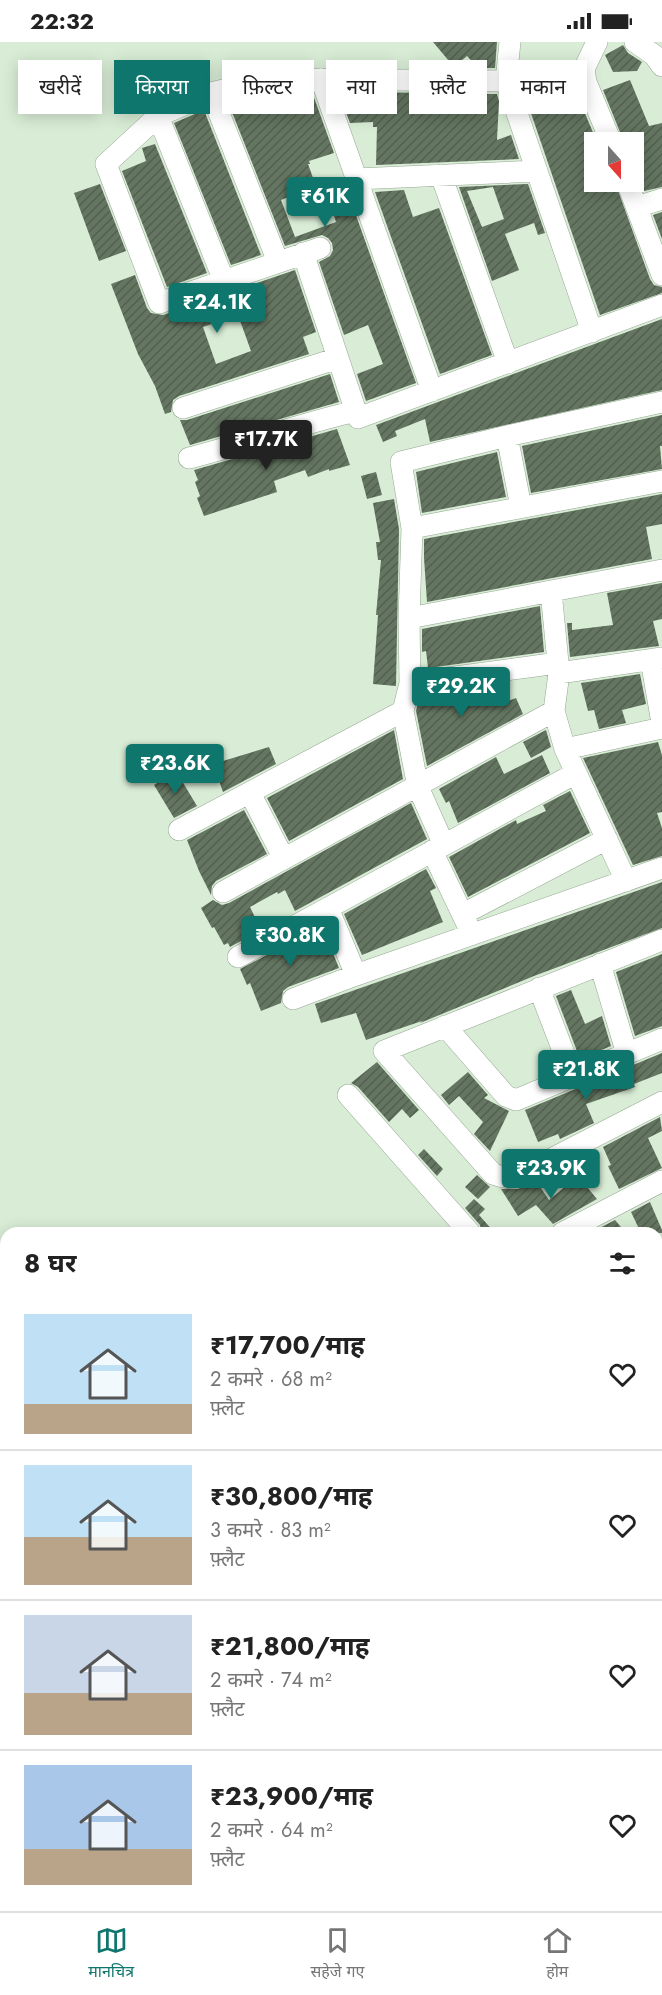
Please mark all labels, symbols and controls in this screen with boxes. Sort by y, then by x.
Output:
text: 22:32 [30,5,94,37]
chip: खरीदें [18,60,102,114]
chip: किराया [114,60,210,114]
chip: फ़िल्टर [222,60,314,114]
chip: नया [326,60,397,114]
chip: फ़्लैट [409,60,487,114]
chip: मकान [499,60,587,114]
north arrow [584,132,644,192]
map controls [584,132,644,192]
pin: ₹61K [289,177,361,228]
text: ₹61K [301,182,349,211]
pin: ₹24.1K [168,283,266,334]
text: ₹24.1K [182,288,252,317]
pin: ₹17.7K [217,420,315,471]
text: ₹17.7K [234,425,298,454]
pin: ₹29.2K [412,667,510,718]
text: ₹29.2K [426,672,496,701]
pin: ₹23.6K [126,744,224,795]
text: ₹23.6K [140,749,210,778]
pin: ₹30.8K [241,916,339,967]
text: ₹30.8K [255,921,325,950]
pin: ₹21.8K [537,1050,635,1101]
text: ₹21.8K [552,1055,620,1084]
pin: ₹23.9K [502,1149,600,1200]
text: ₹23.9K [516,1154,586,1183]
text: 8 घर [24,1244,76,1282]
icon: filters [606,1247,639,1280]
text: ₹17,700/माह [210,1326,365,1364]
icon: home [72,1338,144,1410]
icon: heart [606,1358,639,1391]
text: 2 कमरे · 68 m² [210,1365,332,1394]
text: फ़्लैट [210,1394,245,1423]
text: ₹30,800/माह [210,1477,373,1515]
icon: home [72,1489,144,1561]
icon: heart [606,1509,639,1542]
text: 3 कमरे · 83 m² [210,1516,331,1545]
text: फ़्लैट [210,1545,245,1574]
text: ₹21,800/माह [210,1627,369,1665]
icon: home [72,1639,144,1711]
icon: heart [606,1659,639,1692]
text: 2 कमरे · 74 m² [210,1666,332,1695]
text: फ़्लैट [210,1695,245,1724]
text: ₹23,900/माह [210,1777,373,1815]
icon: home [72,1789,144,1861]
icon: heart [606,1809,639,1842]
text: 2 कमरे · 64 m² [210,1816,333,1845]
text: फ़्लैट [210,1845,245,1874]
tab: मानचित्र [88,1924,134,1984]
tab: सहेजे गए [310,1924,364,1984]
tab: होम [541,1924,574,1984]

